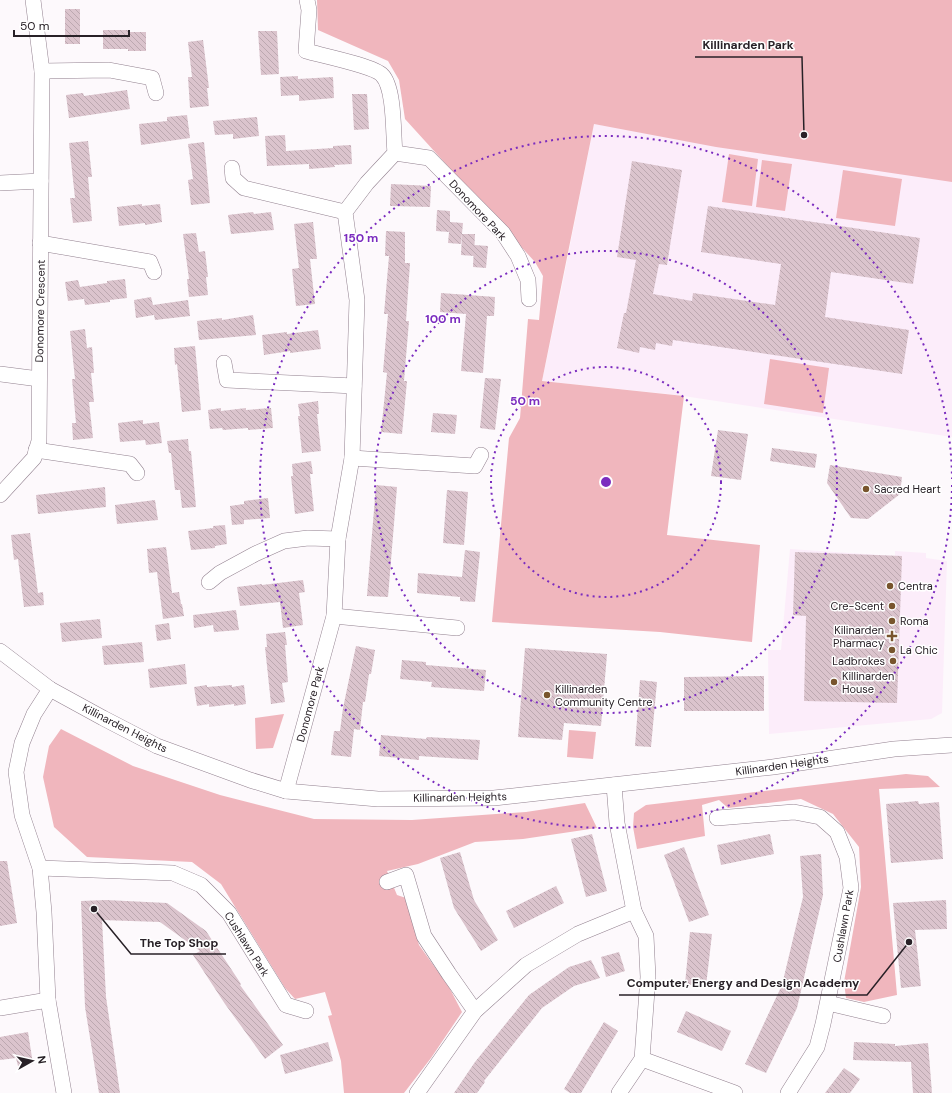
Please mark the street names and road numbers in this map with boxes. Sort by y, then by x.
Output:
street label: Donomore Park [446,177,510,244]
street label: Donomore Crescent [32,259,48,363]
street label: Donomore Park [293,664,327,743]
street label: Killinarden Heights [80,700,170,756]
street label: Killinarden Heights [735,752,829,778]
street label: Killinarden Heights [413,789,507,805]
street label: Cushlawn Park [830,888,856,964]
street label: Cushlawn Park [222,909,273,979]

